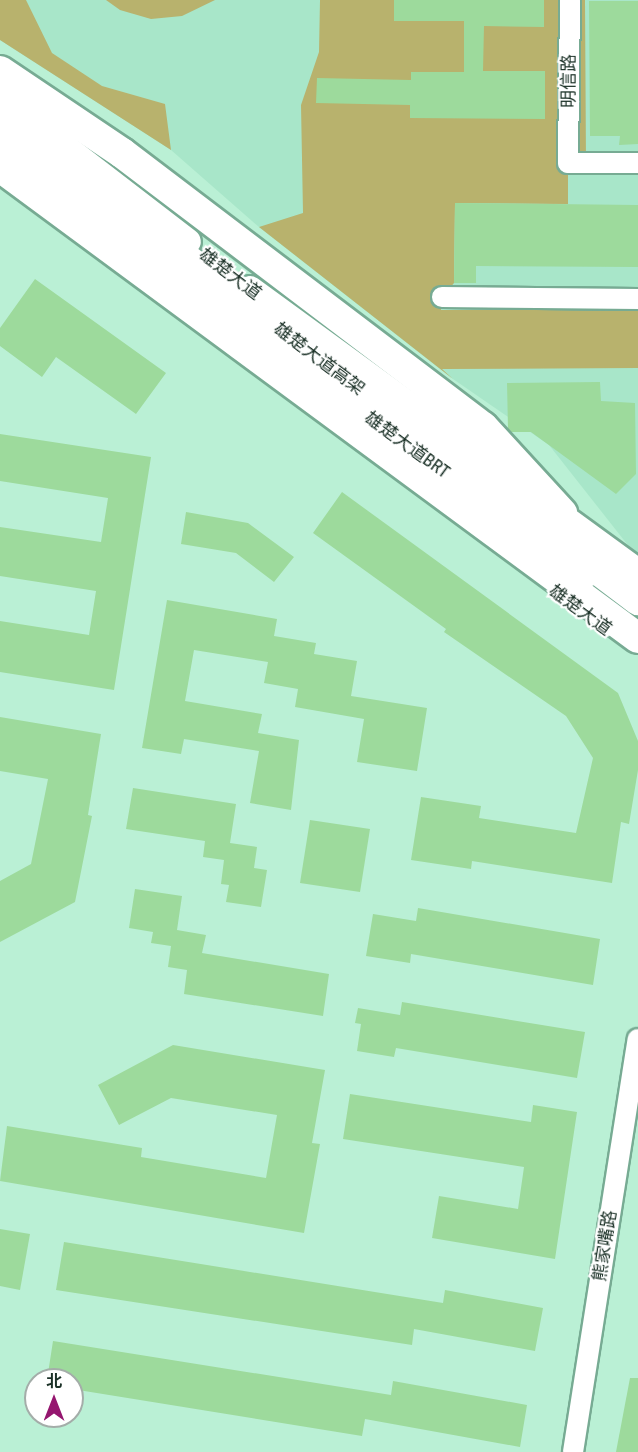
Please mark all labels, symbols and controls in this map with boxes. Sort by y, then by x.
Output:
street label: 明信路 [558,54,580,108]
street label: 雄楚大道 [195,244,265,304]
street label: 雄楚大道高架 [269,318,369,400]
street label: 雄楚大道BRT [360,407,454,483]
street label: 雄楚大道 [545,580,615,640]
street label: 熊家嘴路 [589,1209,621,1283]
north arrow [24,1368,84,1428]
text: 北 [46,1372,62,1391]

